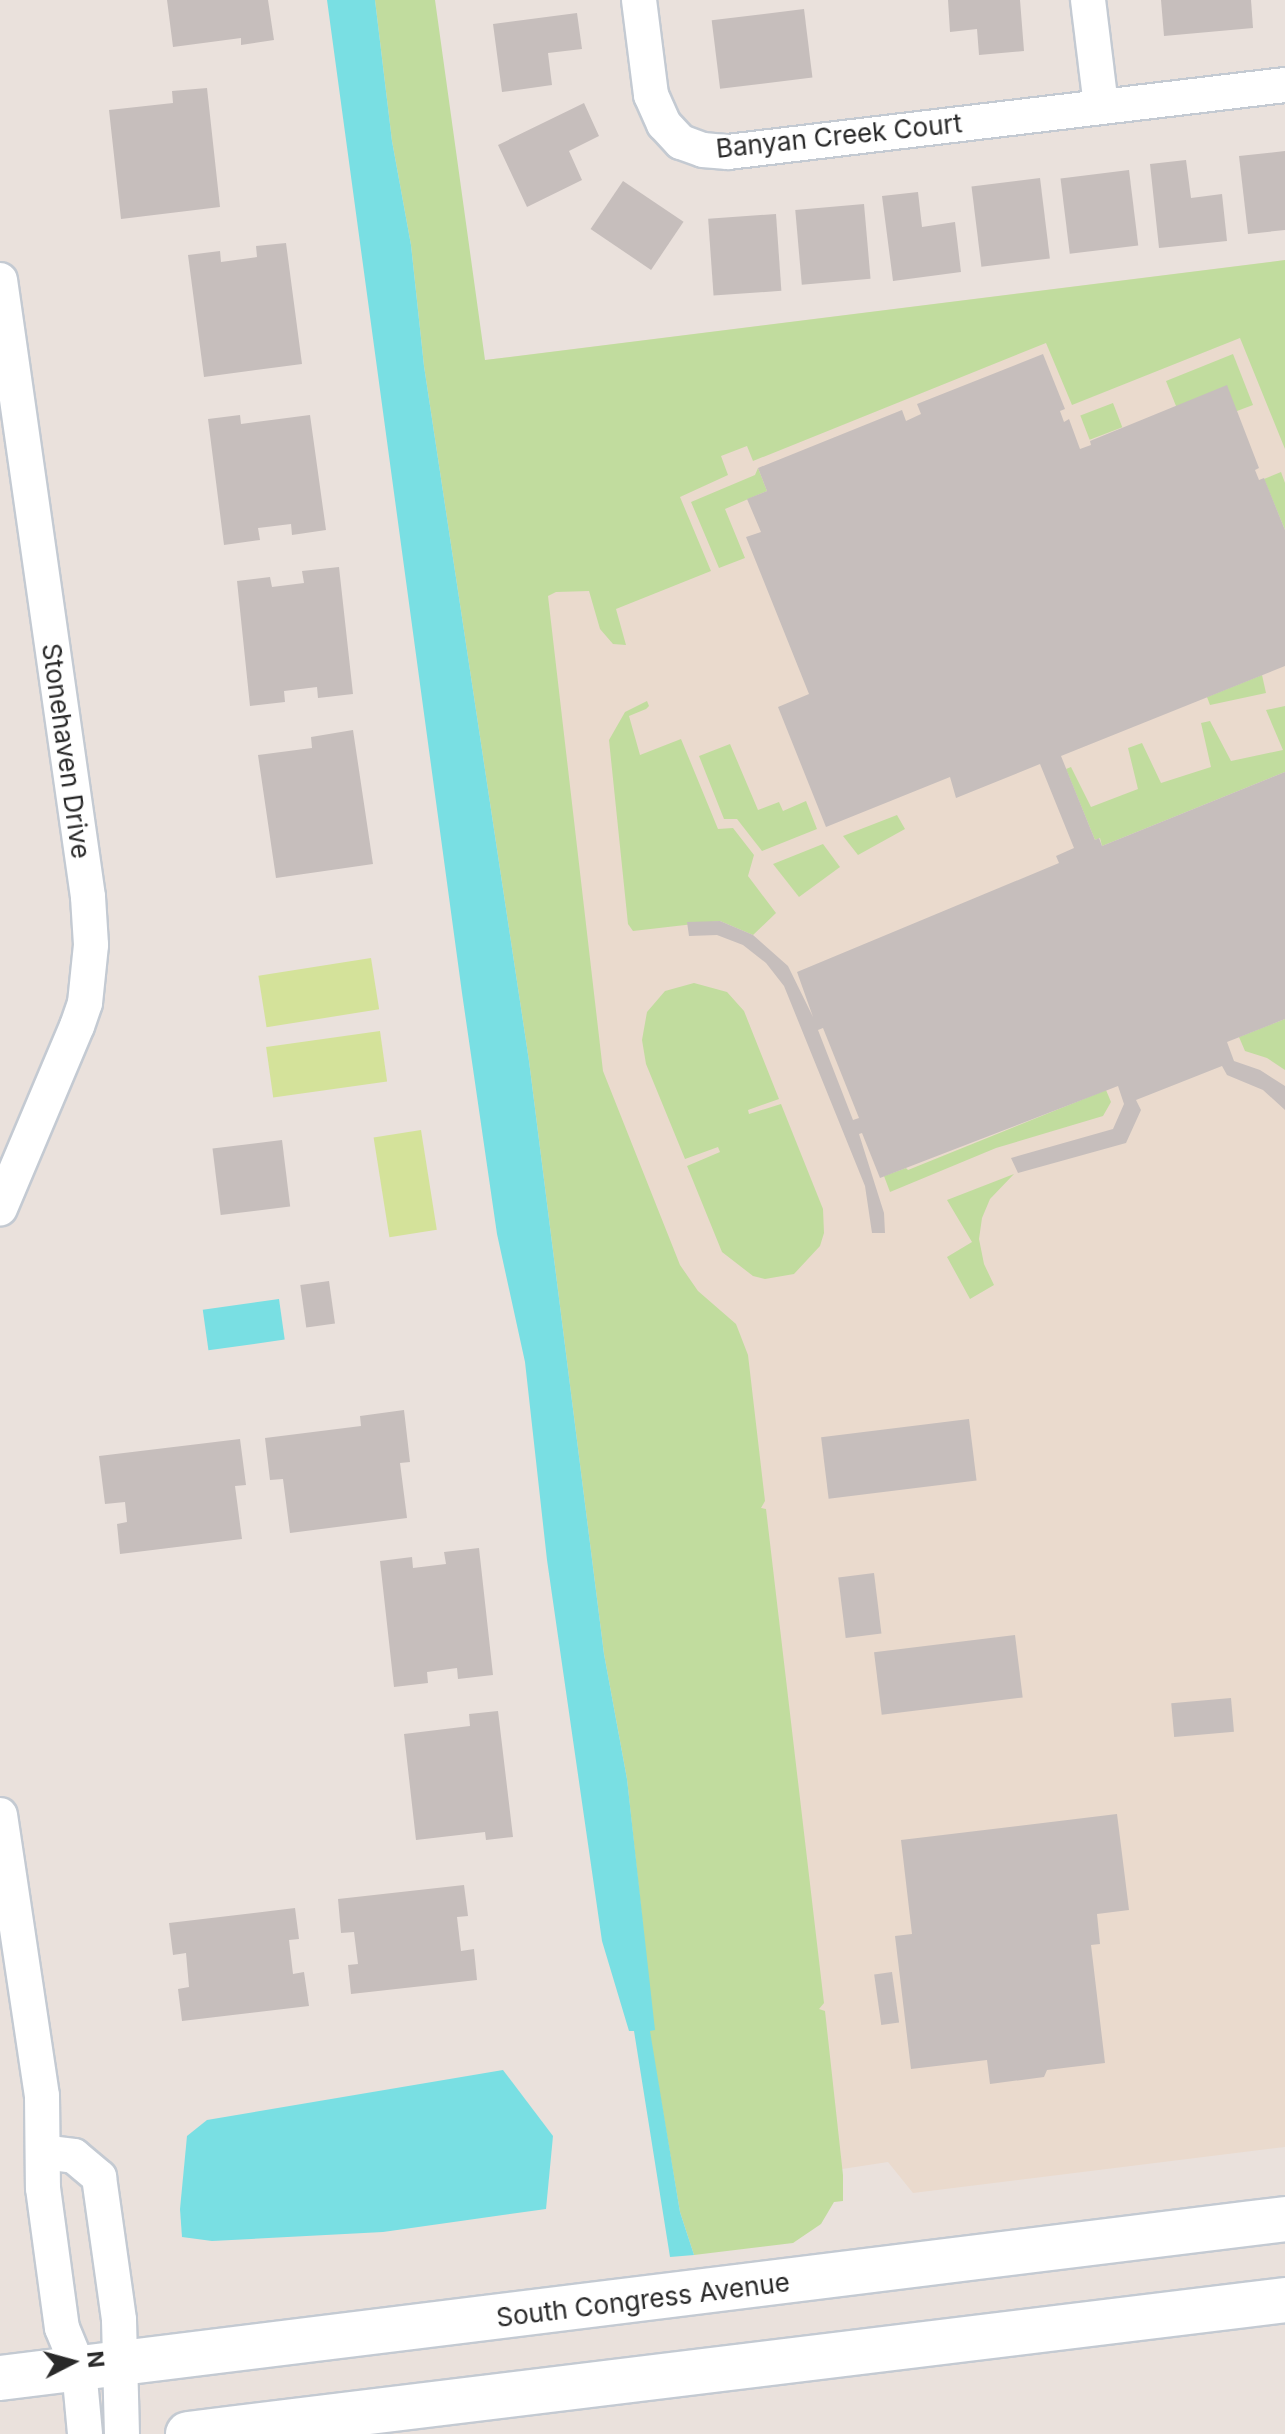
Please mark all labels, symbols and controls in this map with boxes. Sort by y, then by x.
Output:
street label: Banyan Creek Court [714,108,964,164]
street label: Stonehaven Drive [35,641,97,861]
street label: South Congress Avenue [495,2267,791,2333]
north arrow [32,2322,112,2402]
text: N [82,2350,110,2369]

